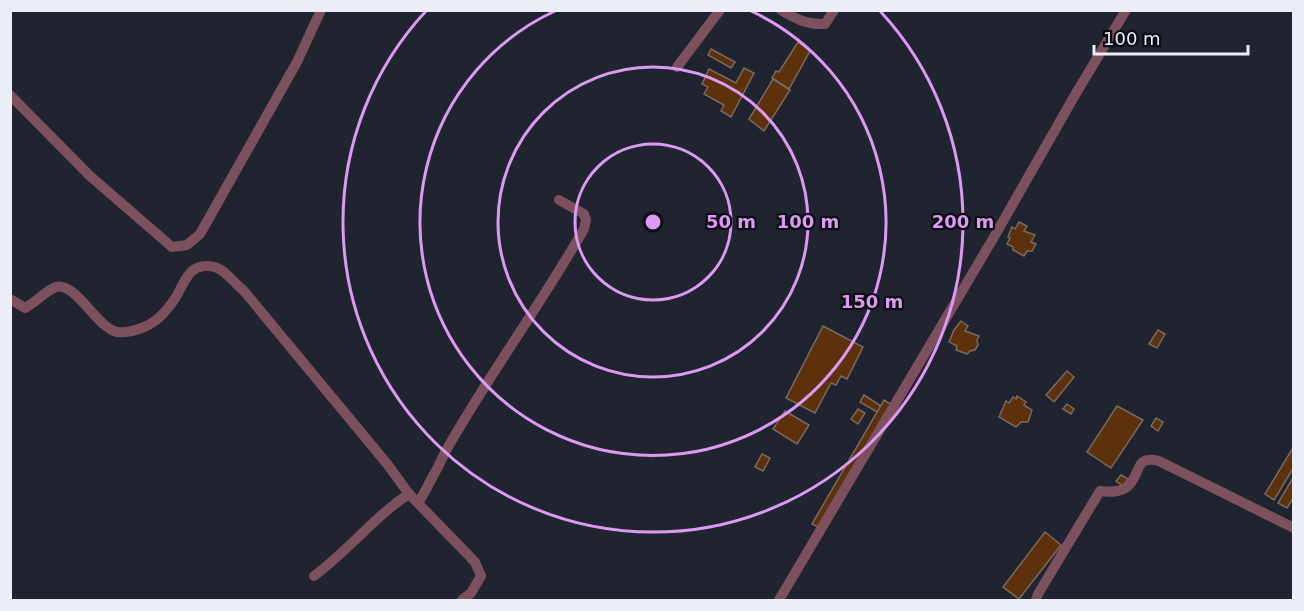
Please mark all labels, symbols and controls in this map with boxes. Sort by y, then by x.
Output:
scale bar [1094,18,1248,56]
text: 100 m [1103,28,1161,49]
text: 50 m [706,211,756,232]
text: 100 m [777,211,839,232]
text: 200 m [932,211,994,232]
centre of rings [643,212,663,232]
text: 150 m [841,291,903,312]

